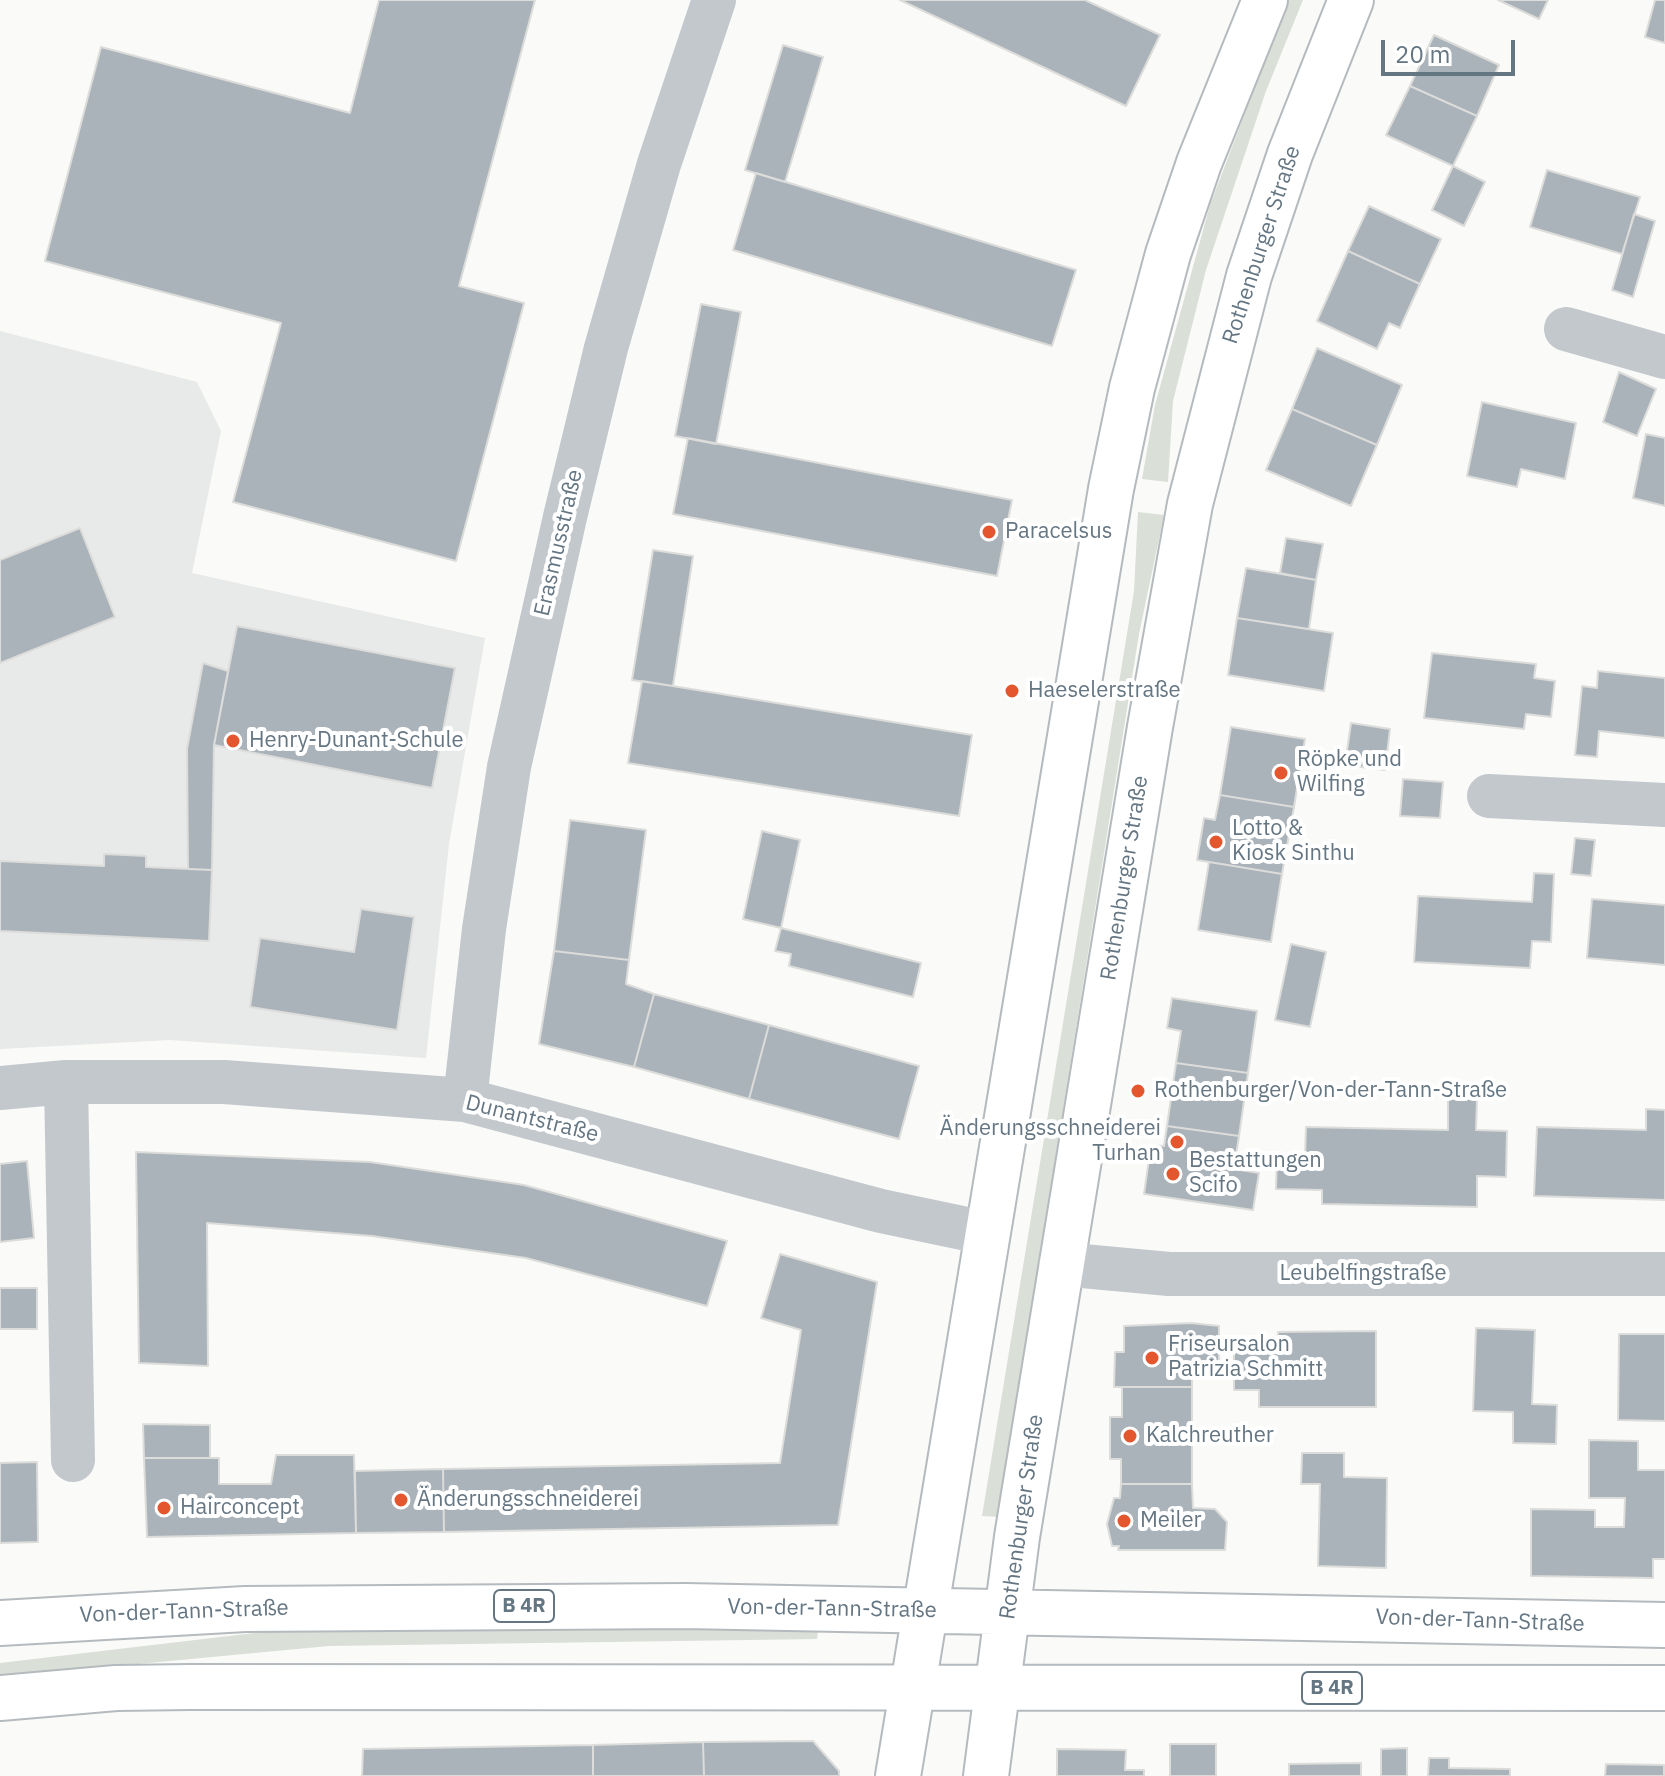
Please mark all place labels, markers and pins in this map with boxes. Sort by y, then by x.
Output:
place label: Paracelsus [1005,519,1113,545]
marker: Paracelsus [980,523,998,541]
place label: Haeselerstraße [1028,678,1180,704]
marker: Haeselerstraße [1003,682,1021,700]
place label: Henry-Dunant-Schule [249,728,463,754]
marker: Henry-Dunant-Schule [224,732,242,750]
place label: Röpke und Wilfing [1297,747,1402,798]
marker: Röpke und Wilfing [1272,764,1290,782]
place label: Lotto & Kiosk Sinthu [1232,816,1355,868]
marker: Lotto & Kiosk Sinthu [1207,833,1225,851]
place label: Rothenburger/Von-der-Tann-Straße [1154,1078,1507,1104]
marker: Rothenburger/Von-der-Tann-Straße [1129,1082,1147,1100]
place label: Änderungsschneiderei Turhan [940,1116,1161,1168]
marker: Änderungsschneiderei Turhan [1168,1133,1186,1151]
place label: Bestattungen Scifo [1189,1148,1322,1200]
marker: Bestattungen Scifo [1164,1165,1182,1183]
place label: Friseursalon Patrizia Schmitt [1168,1332,1323,1384]
marker: Friseursalon Patrizia Schmitt [1143,1349,1161,1367]
place label: Kalchreuther [1146,1423,1274,1449]
marker: Kalchreuther [1121,1427,1139,1445]
place label: Änderungsschneiderei [417,1487,638,1513]
marker: Änderungsschneiderei [392,1491,410,1509]
place label: Hairconcept [180,1495,300,1521]
marker: Hairconcept [155,1499,173,1517]
place label: Meiler [1140,1508,1202,1534]
marker: Meiler [1115,1512,1133,1530]

